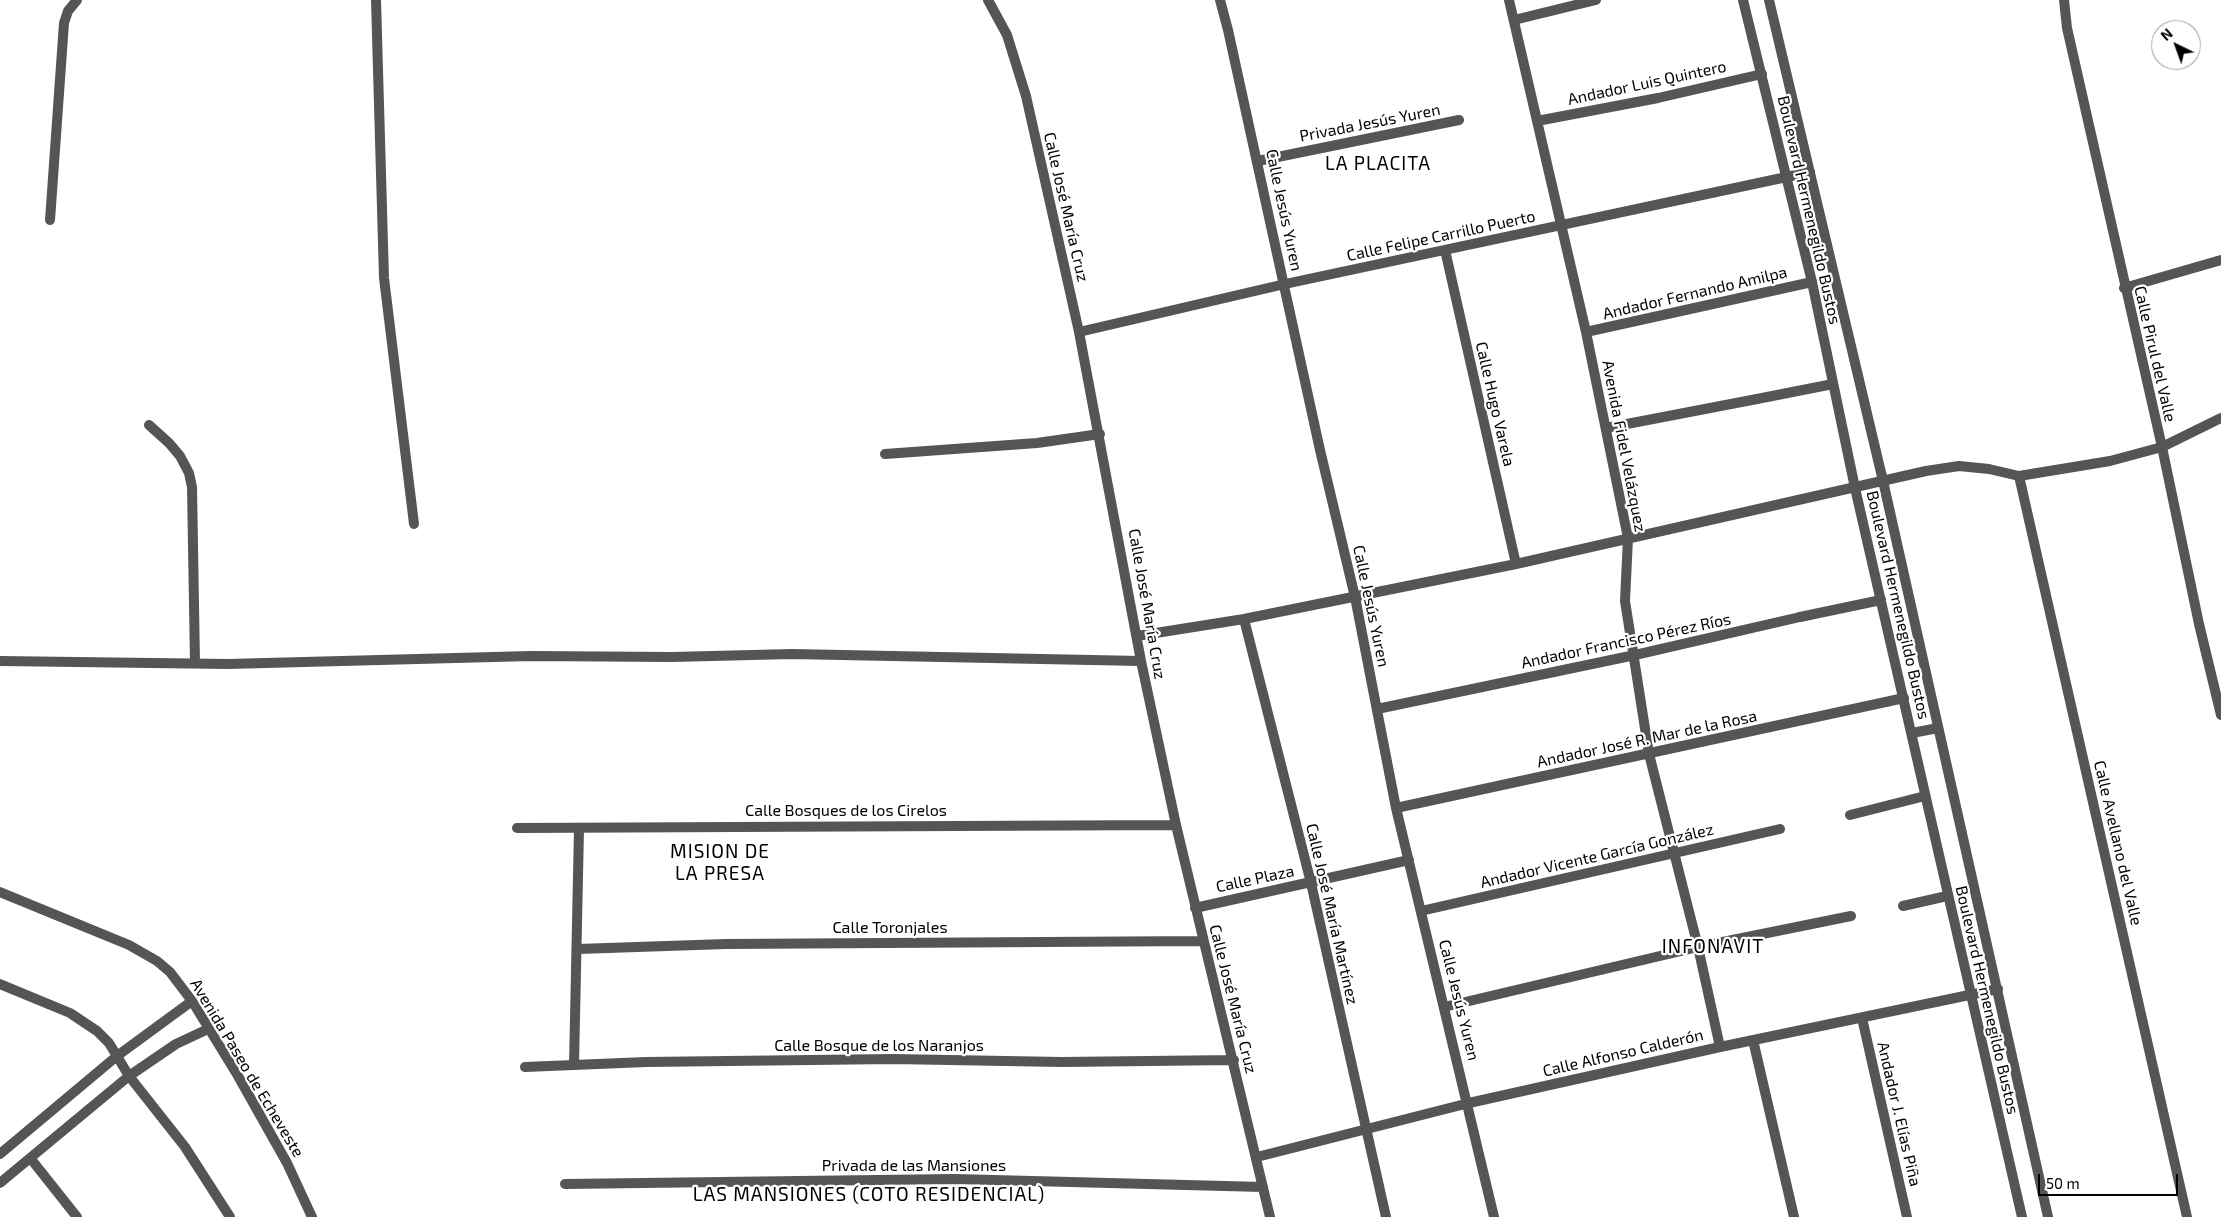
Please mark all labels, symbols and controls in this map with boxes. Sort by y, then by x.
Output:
north arrow [2151,20,2201,70]
text: N [2157,25,2176,44]
street label: Andador Luis Quintero [1566,57,1728,109]
street label: Boulevard Hermenegildo Bustos [1773,94,1845,326]
street label: Privada Jesús Yuren [1298,100,1442,146]
street label: Calle José María Cruz [1039,130,1093,284]
street label: Calle Jesús Yuren [1262,147,1306,273]
district label: LA PLACITA [1324,153,1432,175]
street label: Calle Felipe Carrillo Puerto [1345,207,1537,265]
street label: Andador Fernando Amilpa [1601,262,1789,324]
street label: Calle Pirul del Valle [2130,284,2180,424]
street label: Calle Hugo Varela [1471,340,1519,468]
street label: Avenida Fidel Velázquez [1598,359,1650,533]
street label: Boulevard Hermenegildo Bustos [1862,489,1934,721]
street label: Calle José María Cruz [1124,527,1170,681]
street label: Calle Jesús Yuren [1349,543,1393,669]
street label: Andador Francisco Pérez Ríos [1519,609,1733,673]
street label: Andador José R. Mar de la Rosa [1535,706,1759,772]
street label: Calle Avellano del Valle [2090,759,2146,927]
street label: Calle Bosques de los Cirelos [745,801,947,821]
street label: Andador Vicente García González [1478,820,1716,892]
street label: Calle José María Martínez [1302,822,1362,1006]
district label: MISION DE LA PRESA [669,841,771,885]
street label: Calle Plaza [1214,861,1296,897]
street label: Boulevard Hermenegildo Bustos [1951,884,2023,1116]
street label: Calle Toronjales [832,918,948,938]
street label: Calle José María Cruz [1205,923,1261,1075]
district label: INFONAVIT [1661,936,1765,958]
street label: Calle Jesús Yuren [1435,938,1483,1062]
street label: Avenida Paseo de Echeveste [186,975,308,1161]
street label: Calle Alfonso Calderón [1541,1025,1705,1081]
street label: Calle Bosque de los Naranjos [774,1036,984,1056]
street label: Andador J. Elías Piña [1873,1040,1925,1188]
street label: Privada de las Mansiones [822,1156,1006,1176]
scale bar [2041,1164,2181,1196]
text: 50 m [2046,1174,2080,1192]
district label: LAS MANSIONES (COTO RESIDENCIAL) [689,1184,1049,1206]

